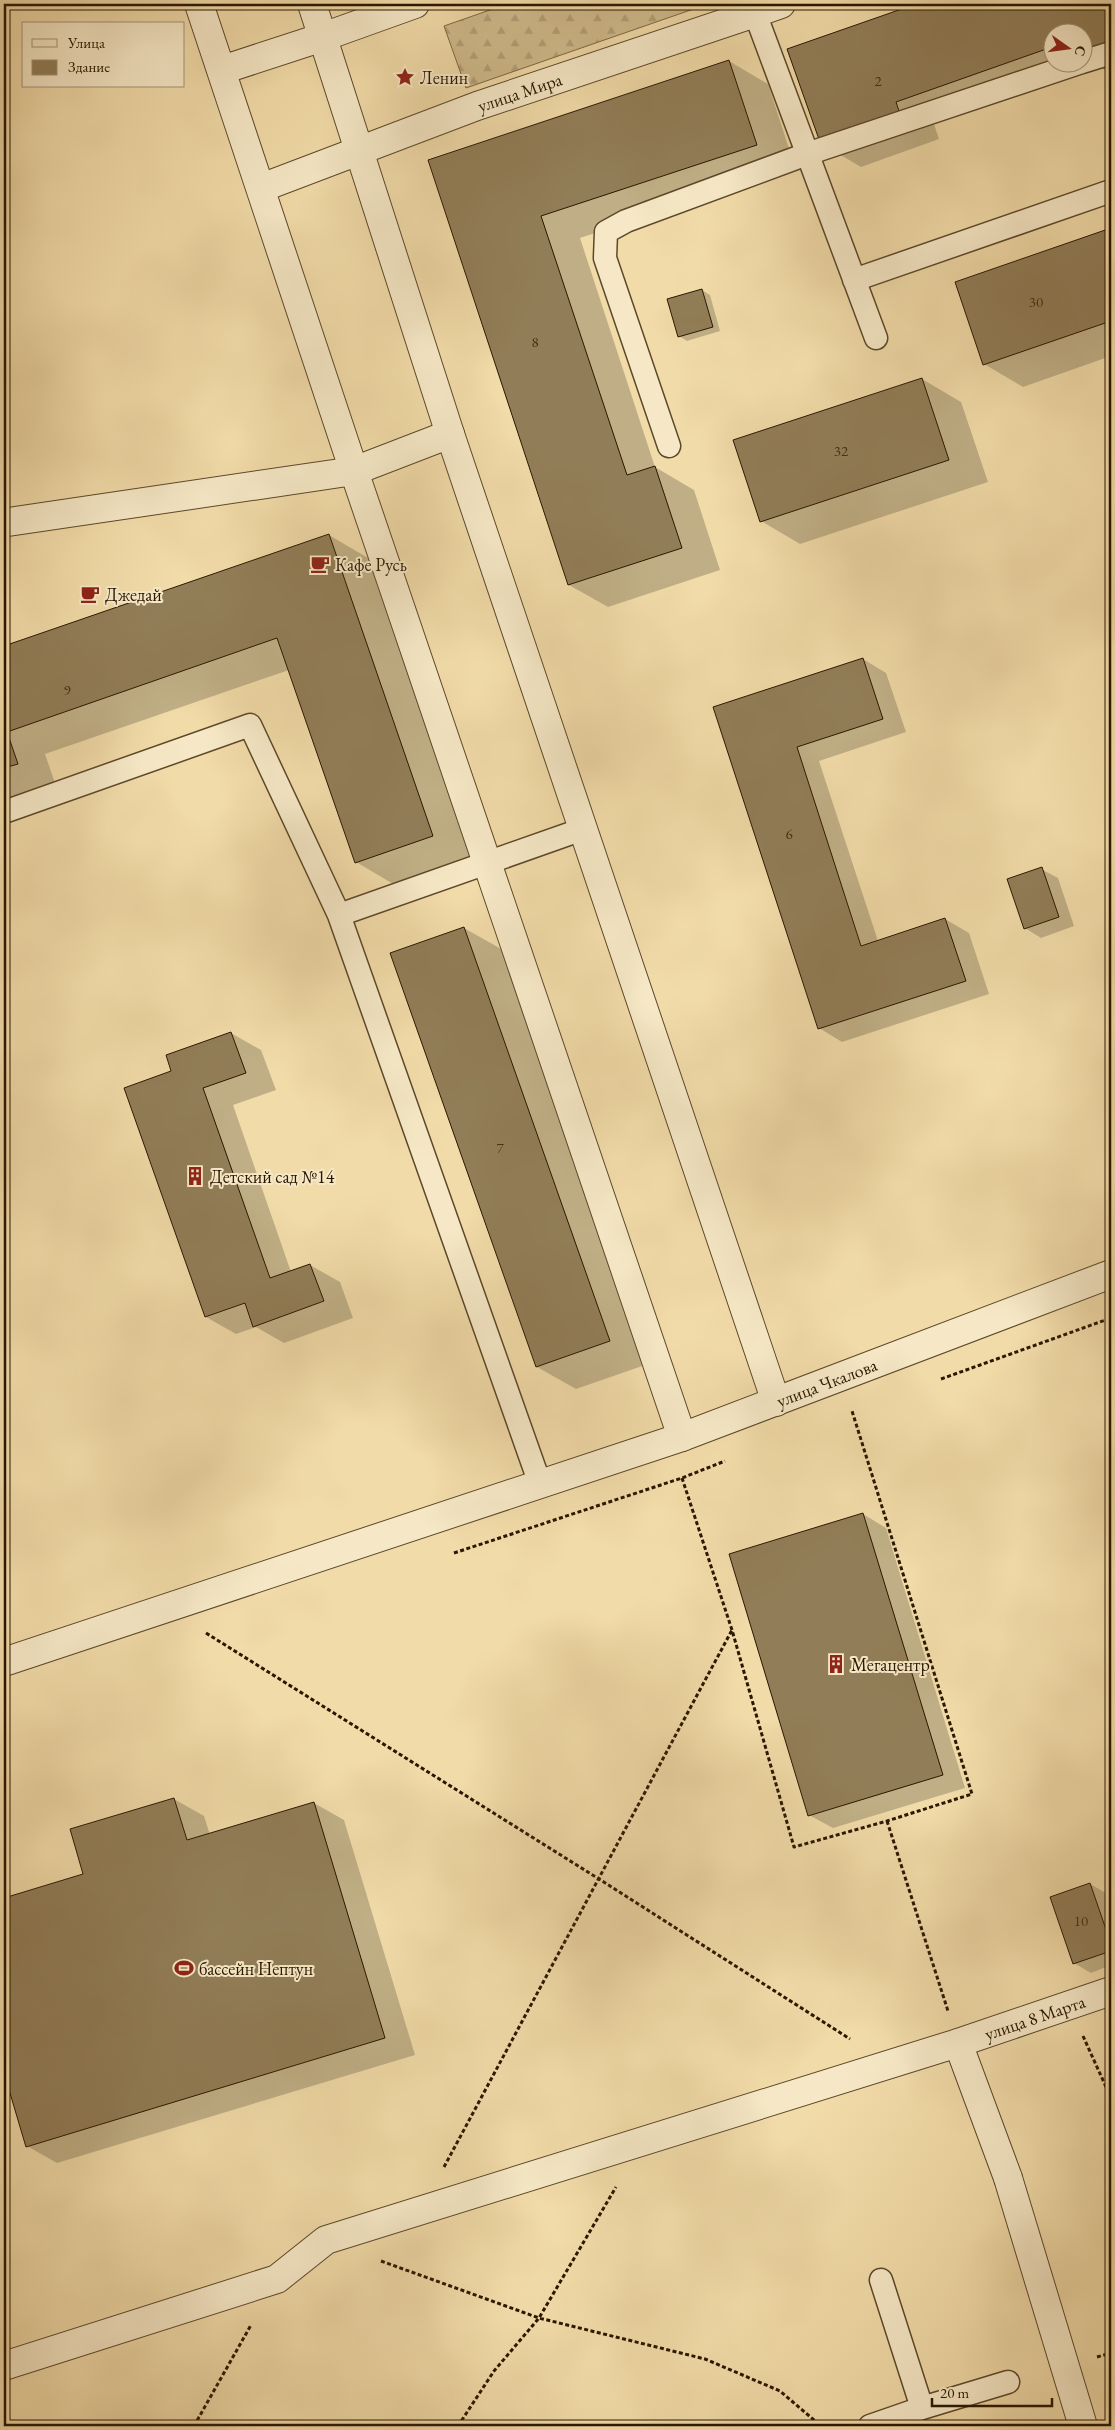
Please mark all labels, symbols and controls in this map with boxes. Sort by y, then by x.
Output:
legend [22,22,185,88]
north arrow [1042,22,1092,72]
text: Улица [67,33,105,52]
text: С [1071,44,1091,58]
text: Здание [68,57,110,76]
place icon: Ленин [394,66,416,88]
place label: Ленин [420,66,468,89]
street label: улица Мира [474,67,566,117]
house number: 2 [874,71,882,90]
house number: 30 [1029,292,1043,311]
house number: 8 [531,332,539,351]
house number: 32 [834,441,849,460]
cafe icon: Кафе Русь [309,553,331,575]
place label: Кафе Русь [335,553,407,576]
cafe icon: Джедай [79,583,101,605]
place label: Джедай [105,583,162,606]
house number: 9 [63,680,71,699]
house number: 6 [785,824,793,843]
house number: 7 [496,1138,504,1157]
building icon: Детский сад №14 [184,1165,206,1187]
place label: Детский сад №14 [210,1165,335,1188]
street label: улица Чкалова [773,1352,881,1412]
building icon: Мегацентр [825,1653,847,1675]
place label: Мегацентр [851,1653,930,1676]
house number: 10 [1074,1911,1088,1930]
sports icon: бассейн Нептун [173,1957,195,1979]
place label: бассейн Нептун [199,1957,313,1980]
street label: улица 8 Марта [981,1989,1089,2045]
scale bar [932,2375,1052,2407]
text: 20 m [940,2383,969,2402]

